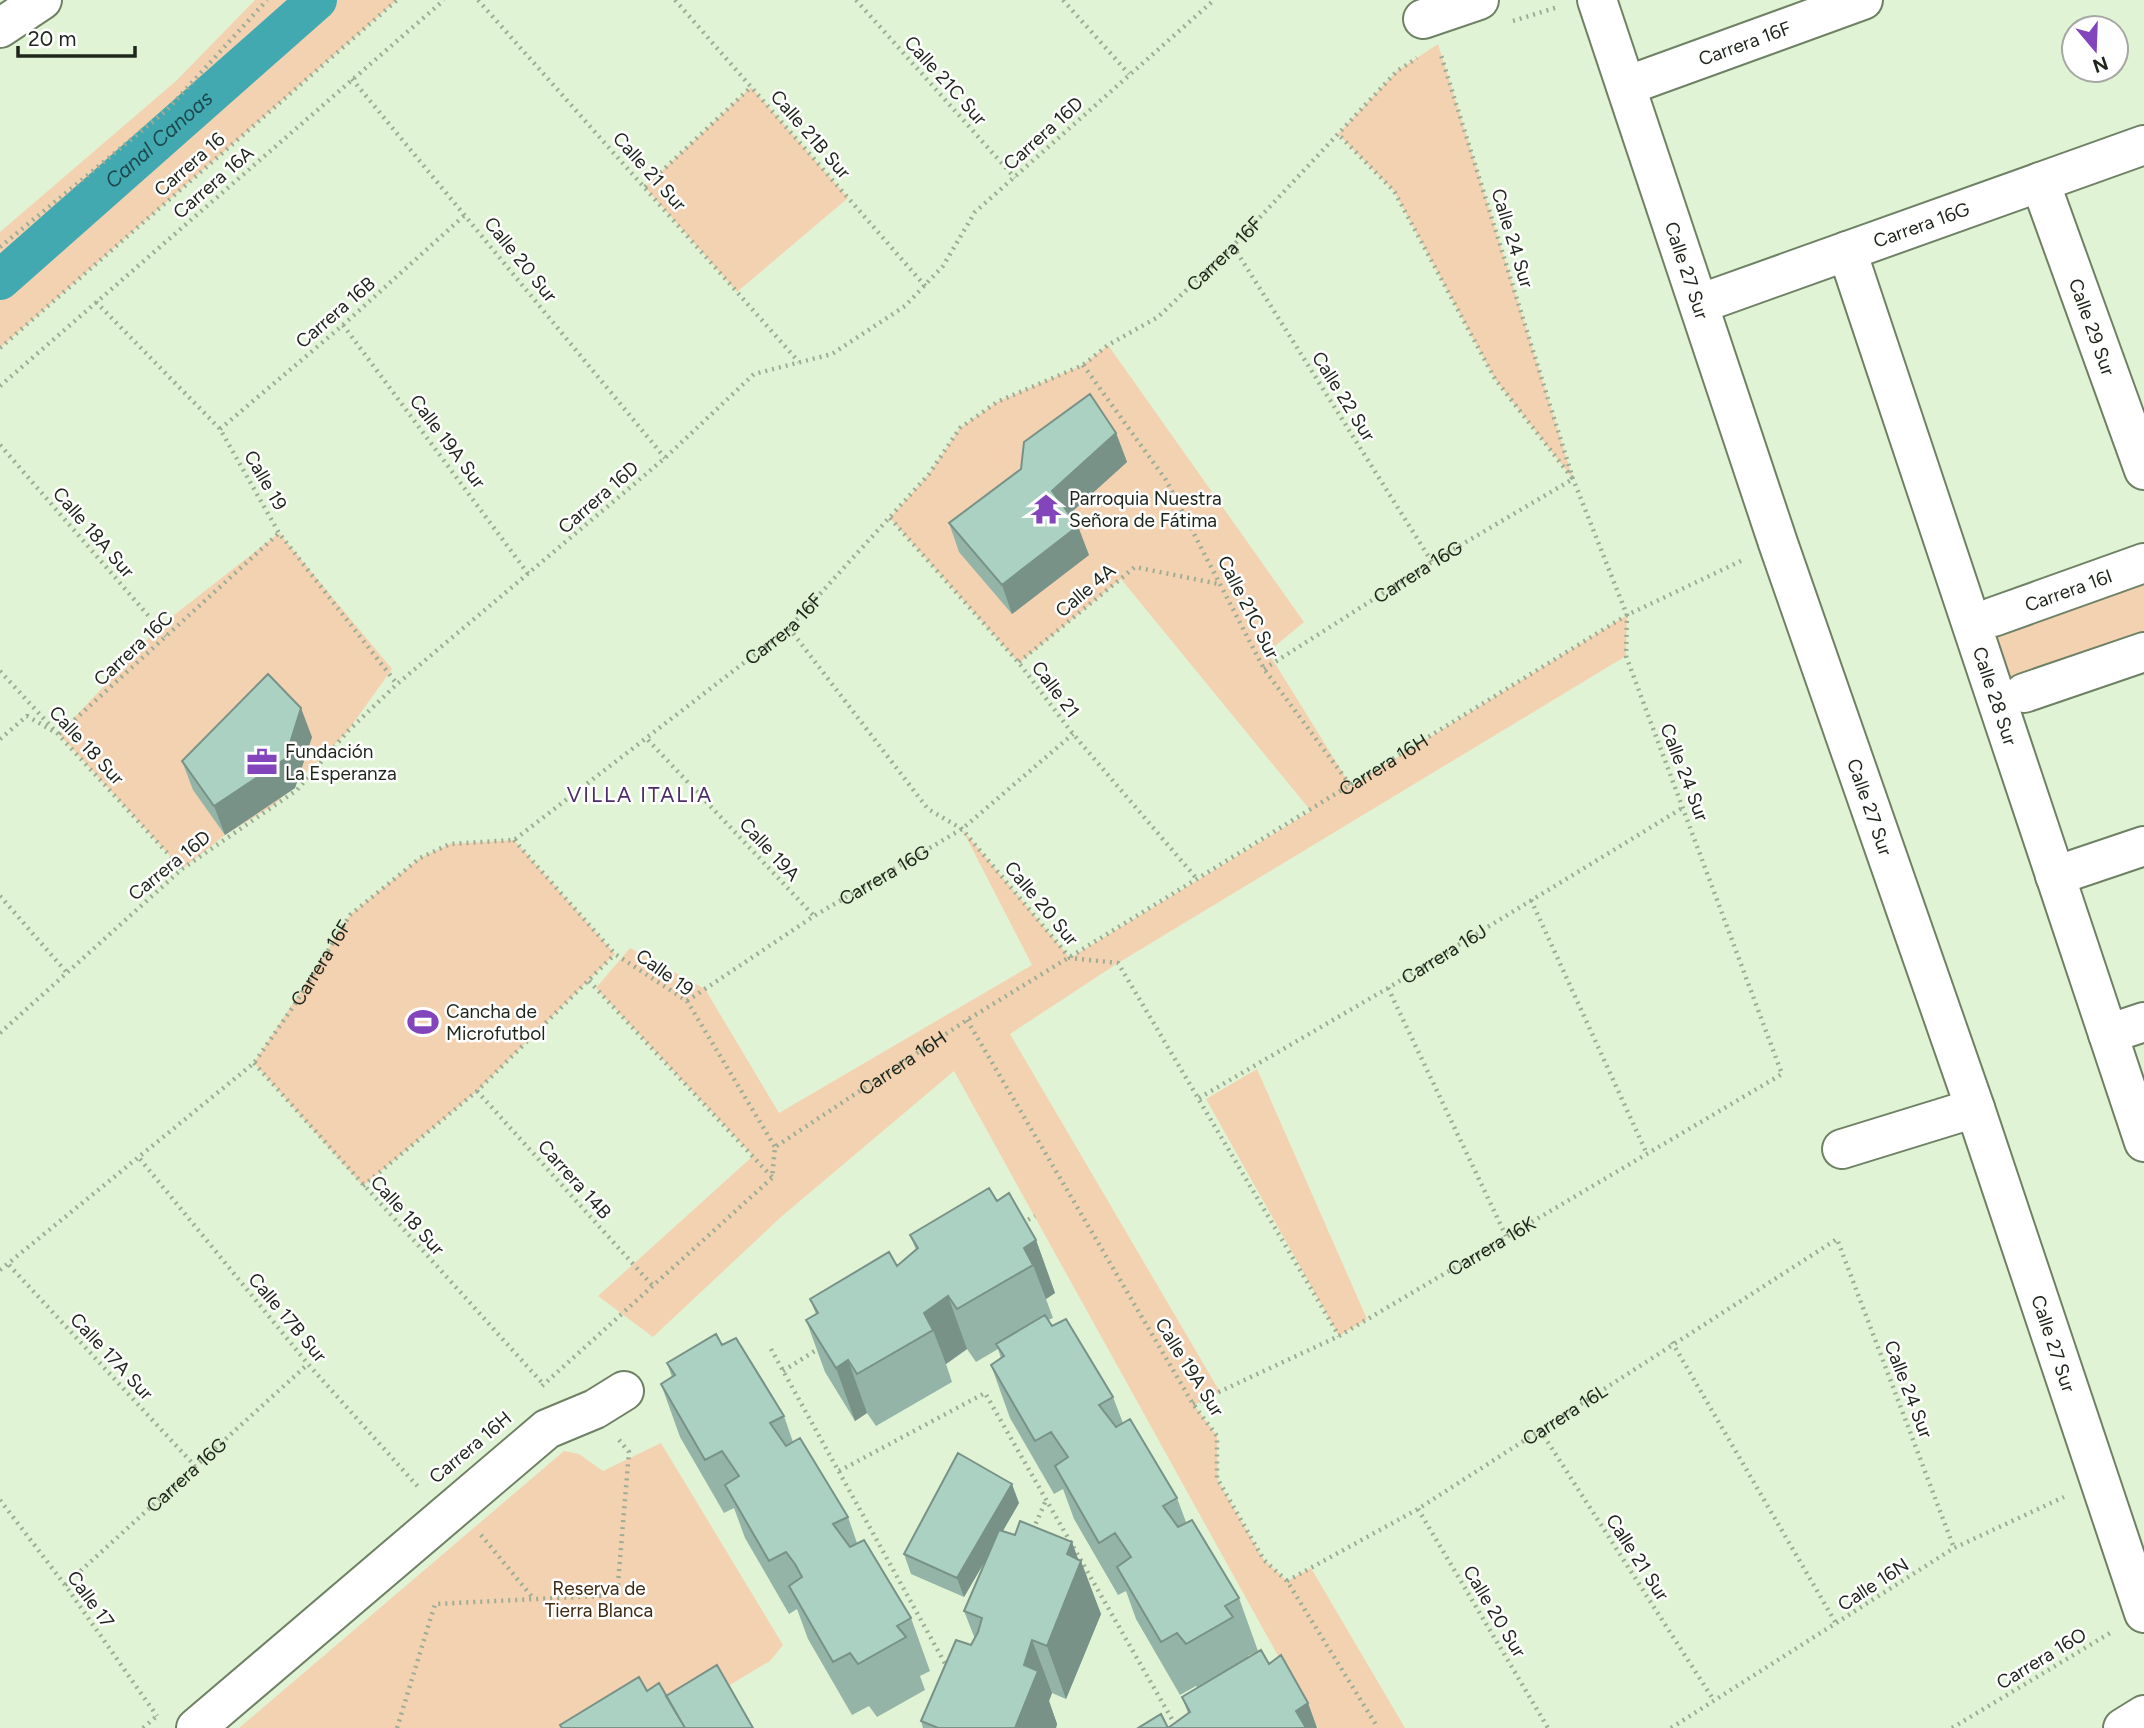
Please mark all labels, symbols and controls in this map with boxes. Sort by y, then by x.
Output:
scale bar [18,14,135,58]
north arrow [2060,14,2130,84]
street label: Carrera 16F [1695,16,1794,71]
text: 20 m [28,26,76,51]
street label: Calle 21C Sur [899,31,992,130]
text: N [2090,51,2111,78]
water label: Canal Canoas [100,85,218,193]
street label: Calle 21B Sur [766,85,856,184]
street label: Carrera 16D [999,92,1088,175]
street label: Carrera 16 [149,127,230,201]
street label: Calle 21 Sur [608,127,692,216]
street label: Carrera 16A [168,141,258,223]
street label: Calle 24 Sur [1487,186,1539,291]
street label: Carrera 16G [1870,197,1973,253]
street label: Calle 20 Sur [479,212,562,307]
street label: Carrera 16F [1182,212,1267,296]
street label: Calle 27 Sur [1660,219,1714,323]
street label: Carrera 16B [291,272,380,353]
street label: Calle 29 Sur [2064,275,2120,379]
street label: Calle 22 Sur [1307,347,1381,446]
street label: Calle 19A Sur [405,390,491,493]
street label: Calle 19 [239,446,292,514]
street label: Carrera 16D [553,456,643,539]
street label: Calle 18A Sur [48,482,140,583]
place label: Parroquia Nuestra Señora de Fátima [1069,487,1222,532]
temple icon: Parroquia Nuestra Señora de Fátima [1029,492,1063,526]
street label: Carrera 16G [1369,536,1467,608]
street label: Calle 21C Sur [1213,552,1285,663]
street label: Calle 4A [1051,559,1120,622]
street label: Carrera 16I [2022,564,2115,617]
street label: Carrera 16F [740,589,827,670]
street label: Carrera 16C [89,606,178,691]
street label: Calle 28 Sur [1968,644,2022,749]
street label: Calle 21 [1027,656,1084,722]
street label: Calle 18 Sur [44,701,129,790]
street label: Calle 24 Sur [1655,720,1714,825]
street label: Carrera 16H [1335,729,1432,801]
place label: Fundación La Esperanza [285,740,397,785]
office icon: Fundación La Esperanza [245,745,279,779]
street label: Calle 27 Sur [1842,756,1897,859]
district label: VILLA ITALIA [567,782,713,807]
street label: Calle 19A [735,813,805,886]
street label: Carrera 16D [124,825,215,906]
street label: Carrera 16G [835,840,933,911]
street label: Calle 20 Sur [1000,856,1084,951]
street label: Carrera 16F [286,916,356,1010]
street label: Carrera 16J [1397,920,1491,989]
street label: Calle 19 [631,944,698,1001]
place label: Cancha de Microfutbol [446,1000,545,1045]
sports icon: Cancha de Microfutbol [406,1005,440,1039]
street label: Carrera 16H [854,1026,951,1100]
street label: Carrera 14B [533,1135,616,1224]
street label: Calle 18 Sur [366,1171,450,1261]
street label: Carrera 16K [1444,1211,1540,1281]
street label: Calle 17B Sur [243,1268,332,1367]
street label: Calle 27 Sur [2026,1292,2080,1396]
street label: Calle 17A Sur [65,1308,158,1405]
street label: Calle 19A Sur [1150,1314,1229,1421]
street label: Calle 24 Sur [1879,1337,1938,1442]
street label: Carrera 16L [1518,1379,1612,1451]
street label: Carrera 16H [425,1406,516,1488]
street label: Carrera 16G [142,1433,232,1517]
street label: Calle 21 Sur [1601,1510,1674,1605]
street label: Calle 16N [1833,1553,1913,1616]
street label: Calle 20 Sur [1458,1561,1531,1662]
street label: Calle 17 [62,1566,119,1632]
park label: Reserva de Tierra Blanca [545,1577,653,1622]
street label: Carrera 16O [1992,1623,2090,1694]

